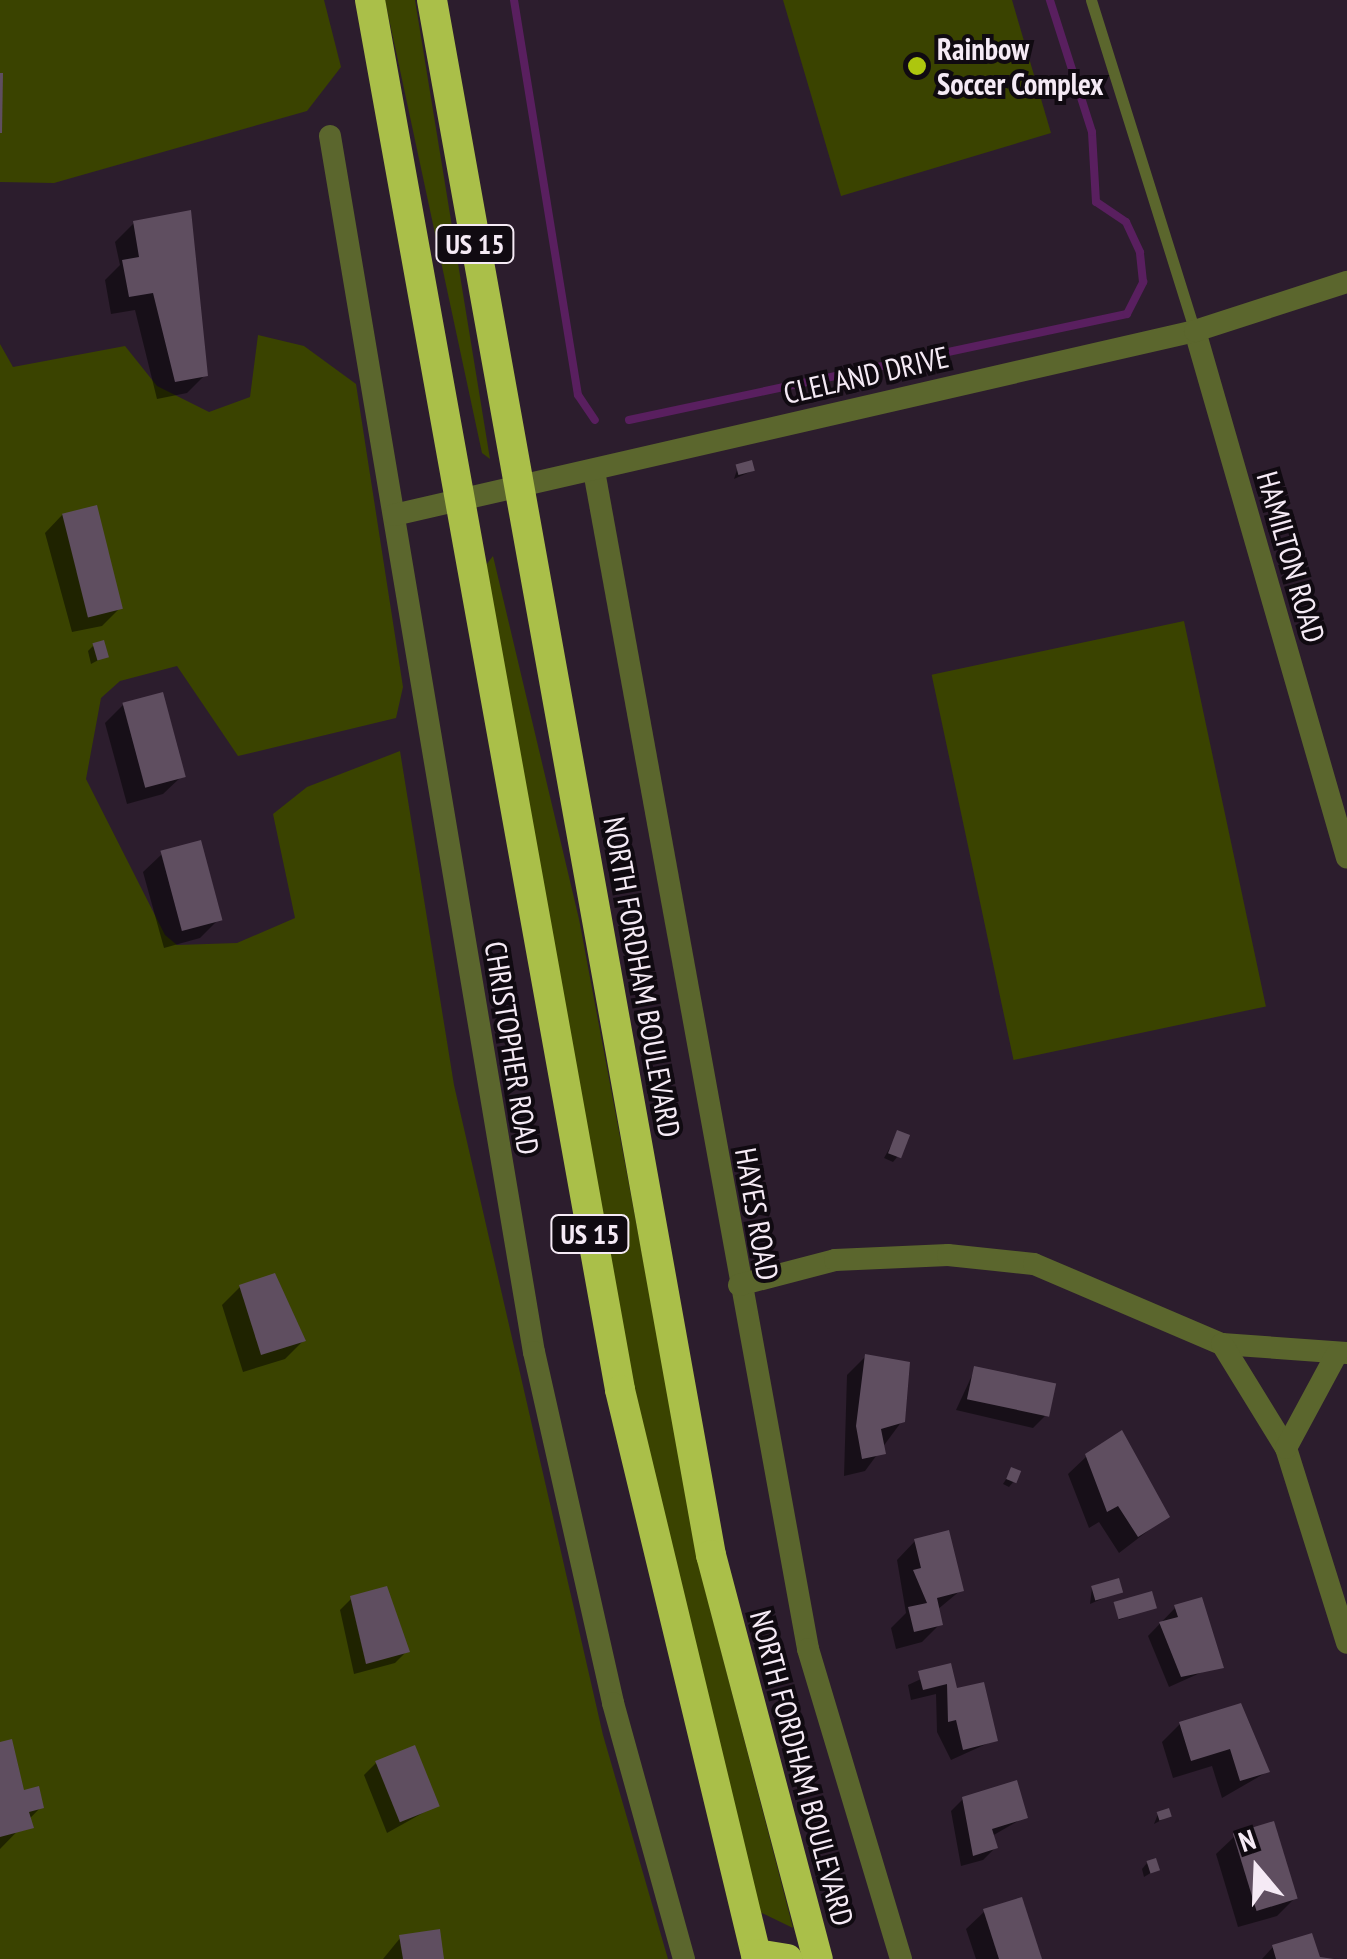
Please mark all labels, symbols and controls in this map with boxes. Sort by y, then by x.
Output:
place label: Rainbow Soccer Complex [937,31,1104,102]
marker: Rainbow Soccer Complex [906,55,928,77]
road number: US 15 [435,221,515,267]
street label: CLELAND DRIVE [780,339,952,411]
street label: HAMILTON ROAD [1249,467,1333,647]
street label: NORTH FORDHAM BOULEVARD [596,814,688,1140]
street label: CHRISTOPHER ROAD [477,939,547,1157]
street label: HAYES ROAD [728,1145,786,1283]
road number: US 15 [550,1211,630,1257]
street label: NORTH FORDHAM BOULEVARD [743,1606,861,1930]
north arrow [1207,1819,1307,1919]
text: N [1234,1820,1260,1860]

